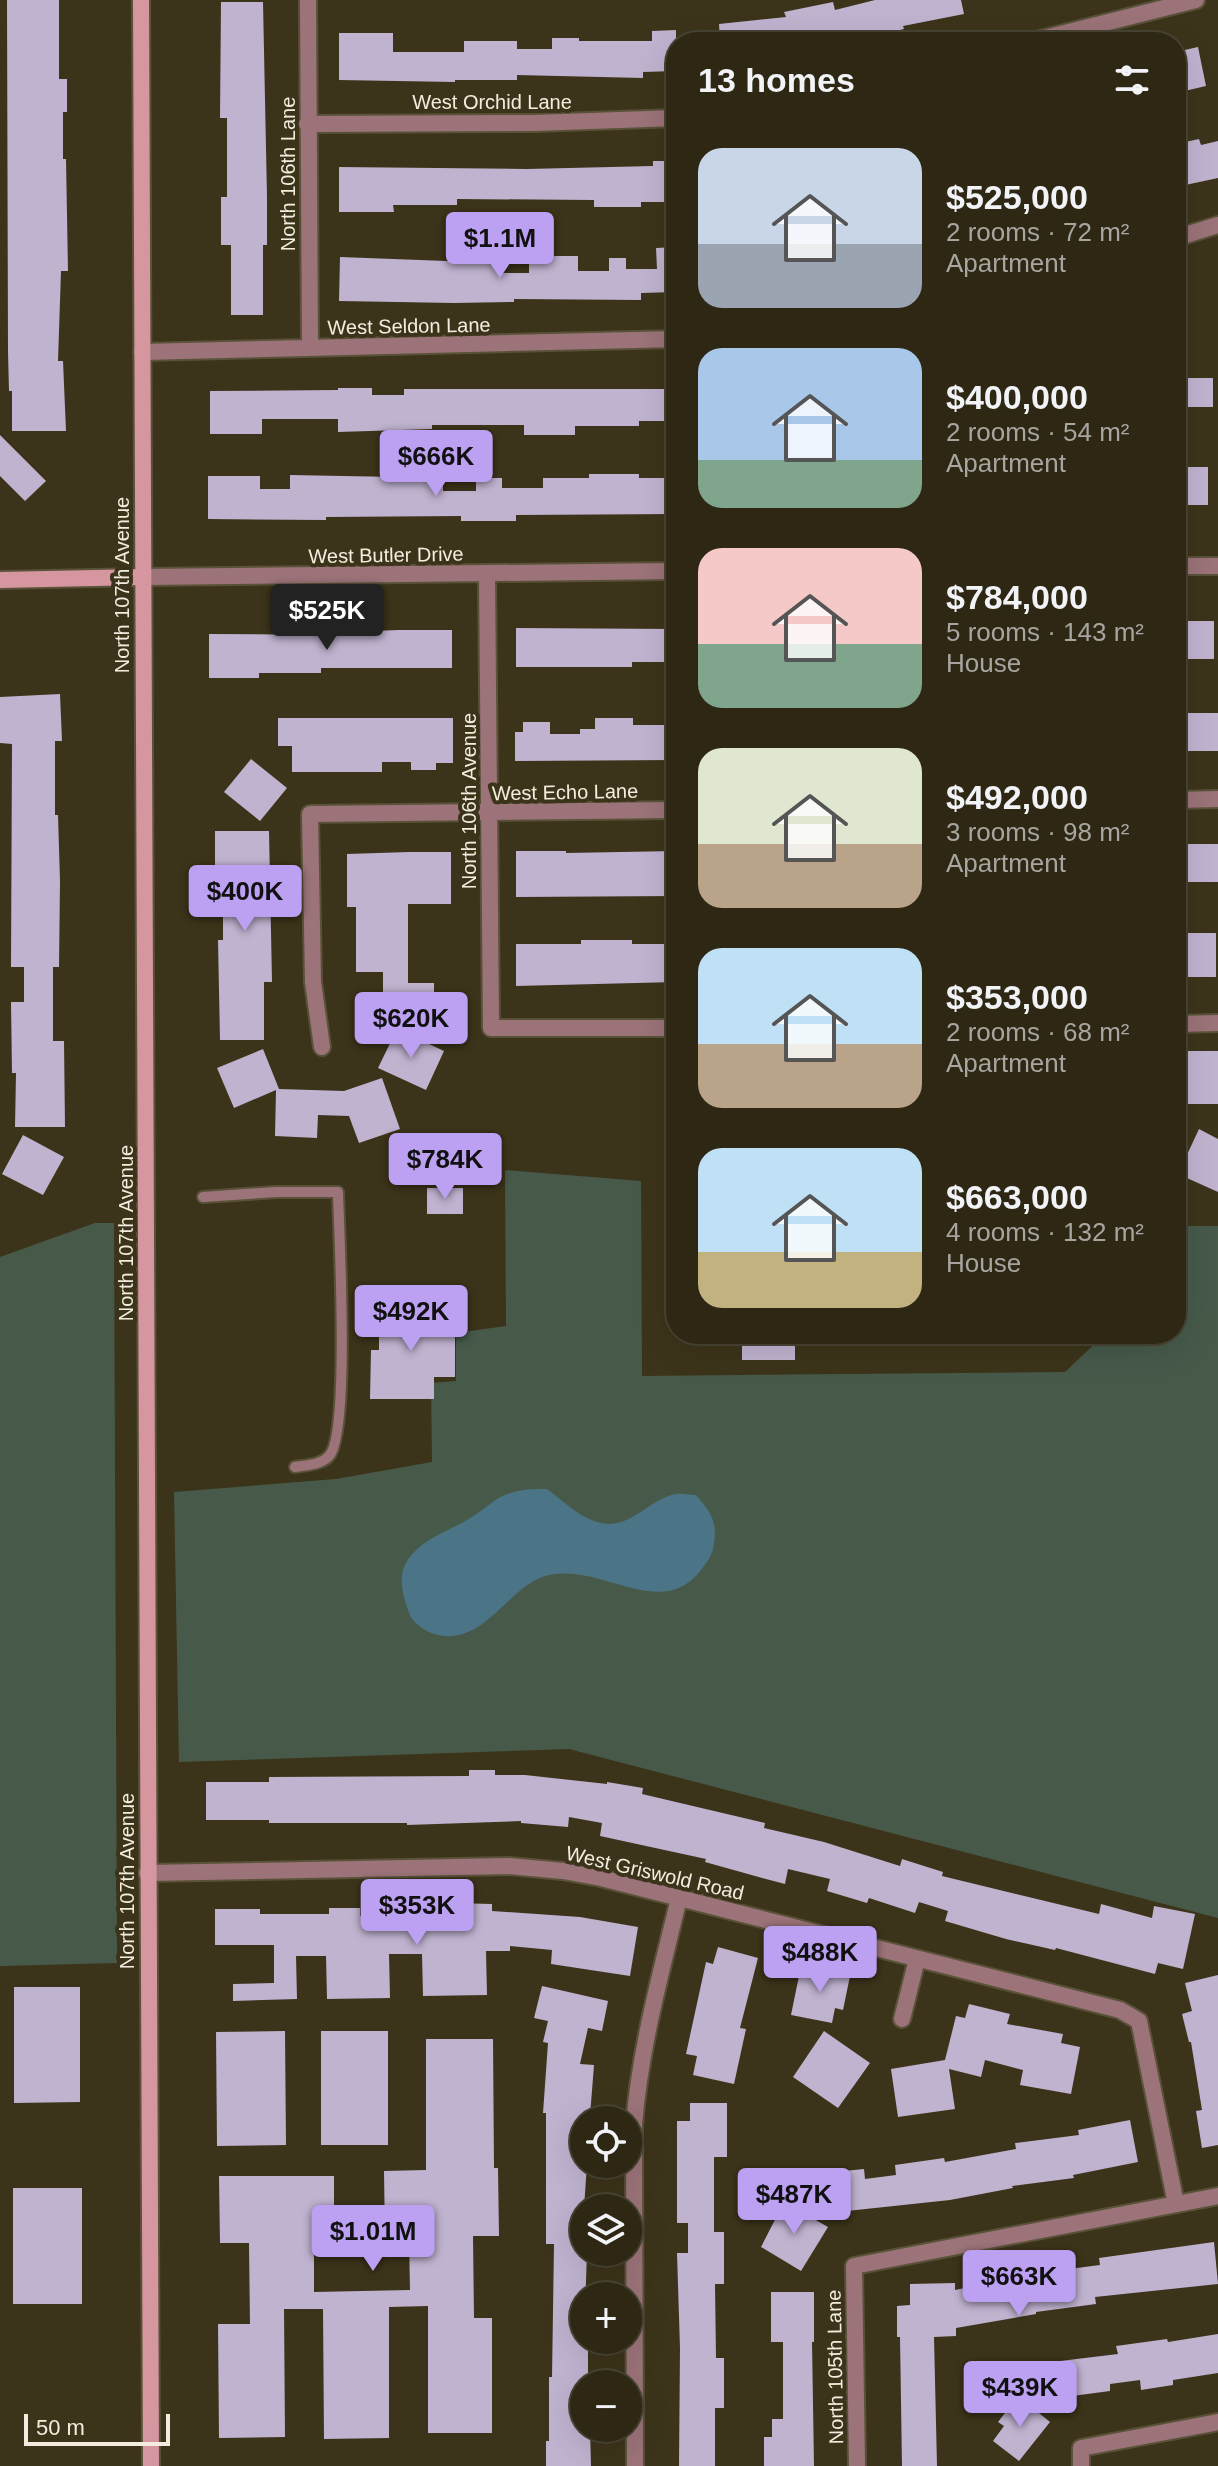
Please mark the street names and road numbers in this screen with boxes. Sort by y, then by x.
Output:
street label: West Orchid Lane [412,91,572,113]
street label: North 106th Lane [277,97,299,251]
street label: West Seldon Lane [327,314,491,338]
street label: North 107th Avenue [111,497,133,673]
street label: West Butler Drive [308,543,464,567]
street label: North 106th Avenue [458,713,480,889]
street label: West Echo Lane [492,780,638,804]
street label: North 107th Avenue [115,1145,137,1321]
street label: North 107th Avenue [116,1793,138,1969]
street label: West Griswold Road [564,1842,746,1904]
street label: North 105th Lane [823,2290,847,2444]

